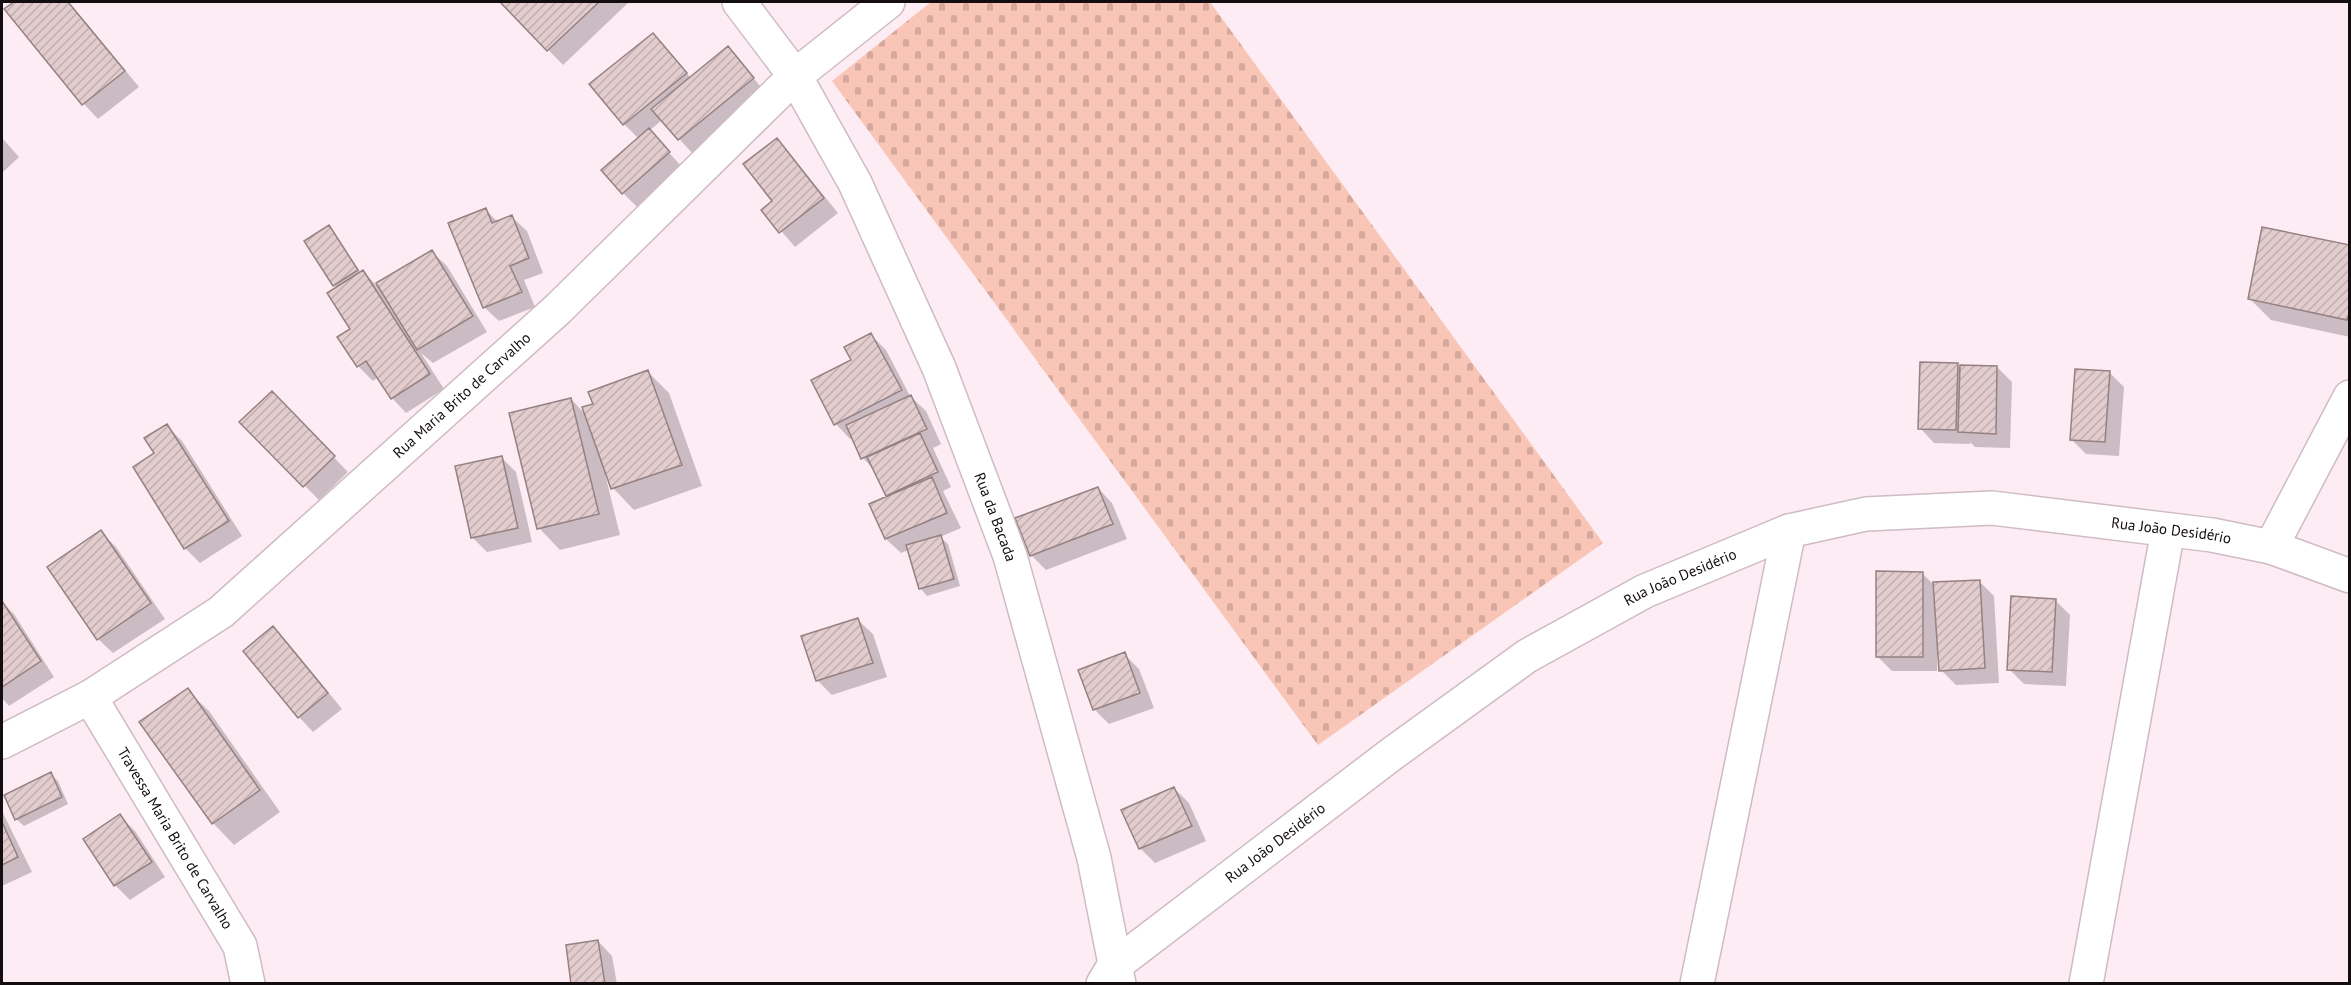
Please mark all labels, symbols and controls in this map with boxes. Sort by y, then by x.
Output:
street label: Rua Maria Brito de Carvalho [389,328,535,462]
street label: Rua da Bacada [970,470,1021,564]
street label: Rua João Desidério [2110,513,2233,548]
street label: Rua João Desidério [1620,544,1739,610]
street label: Travessa Maria Brito de Carvalho [114,744,238,932]
street label: Rua João Desidério [1221,798,1329,887]

